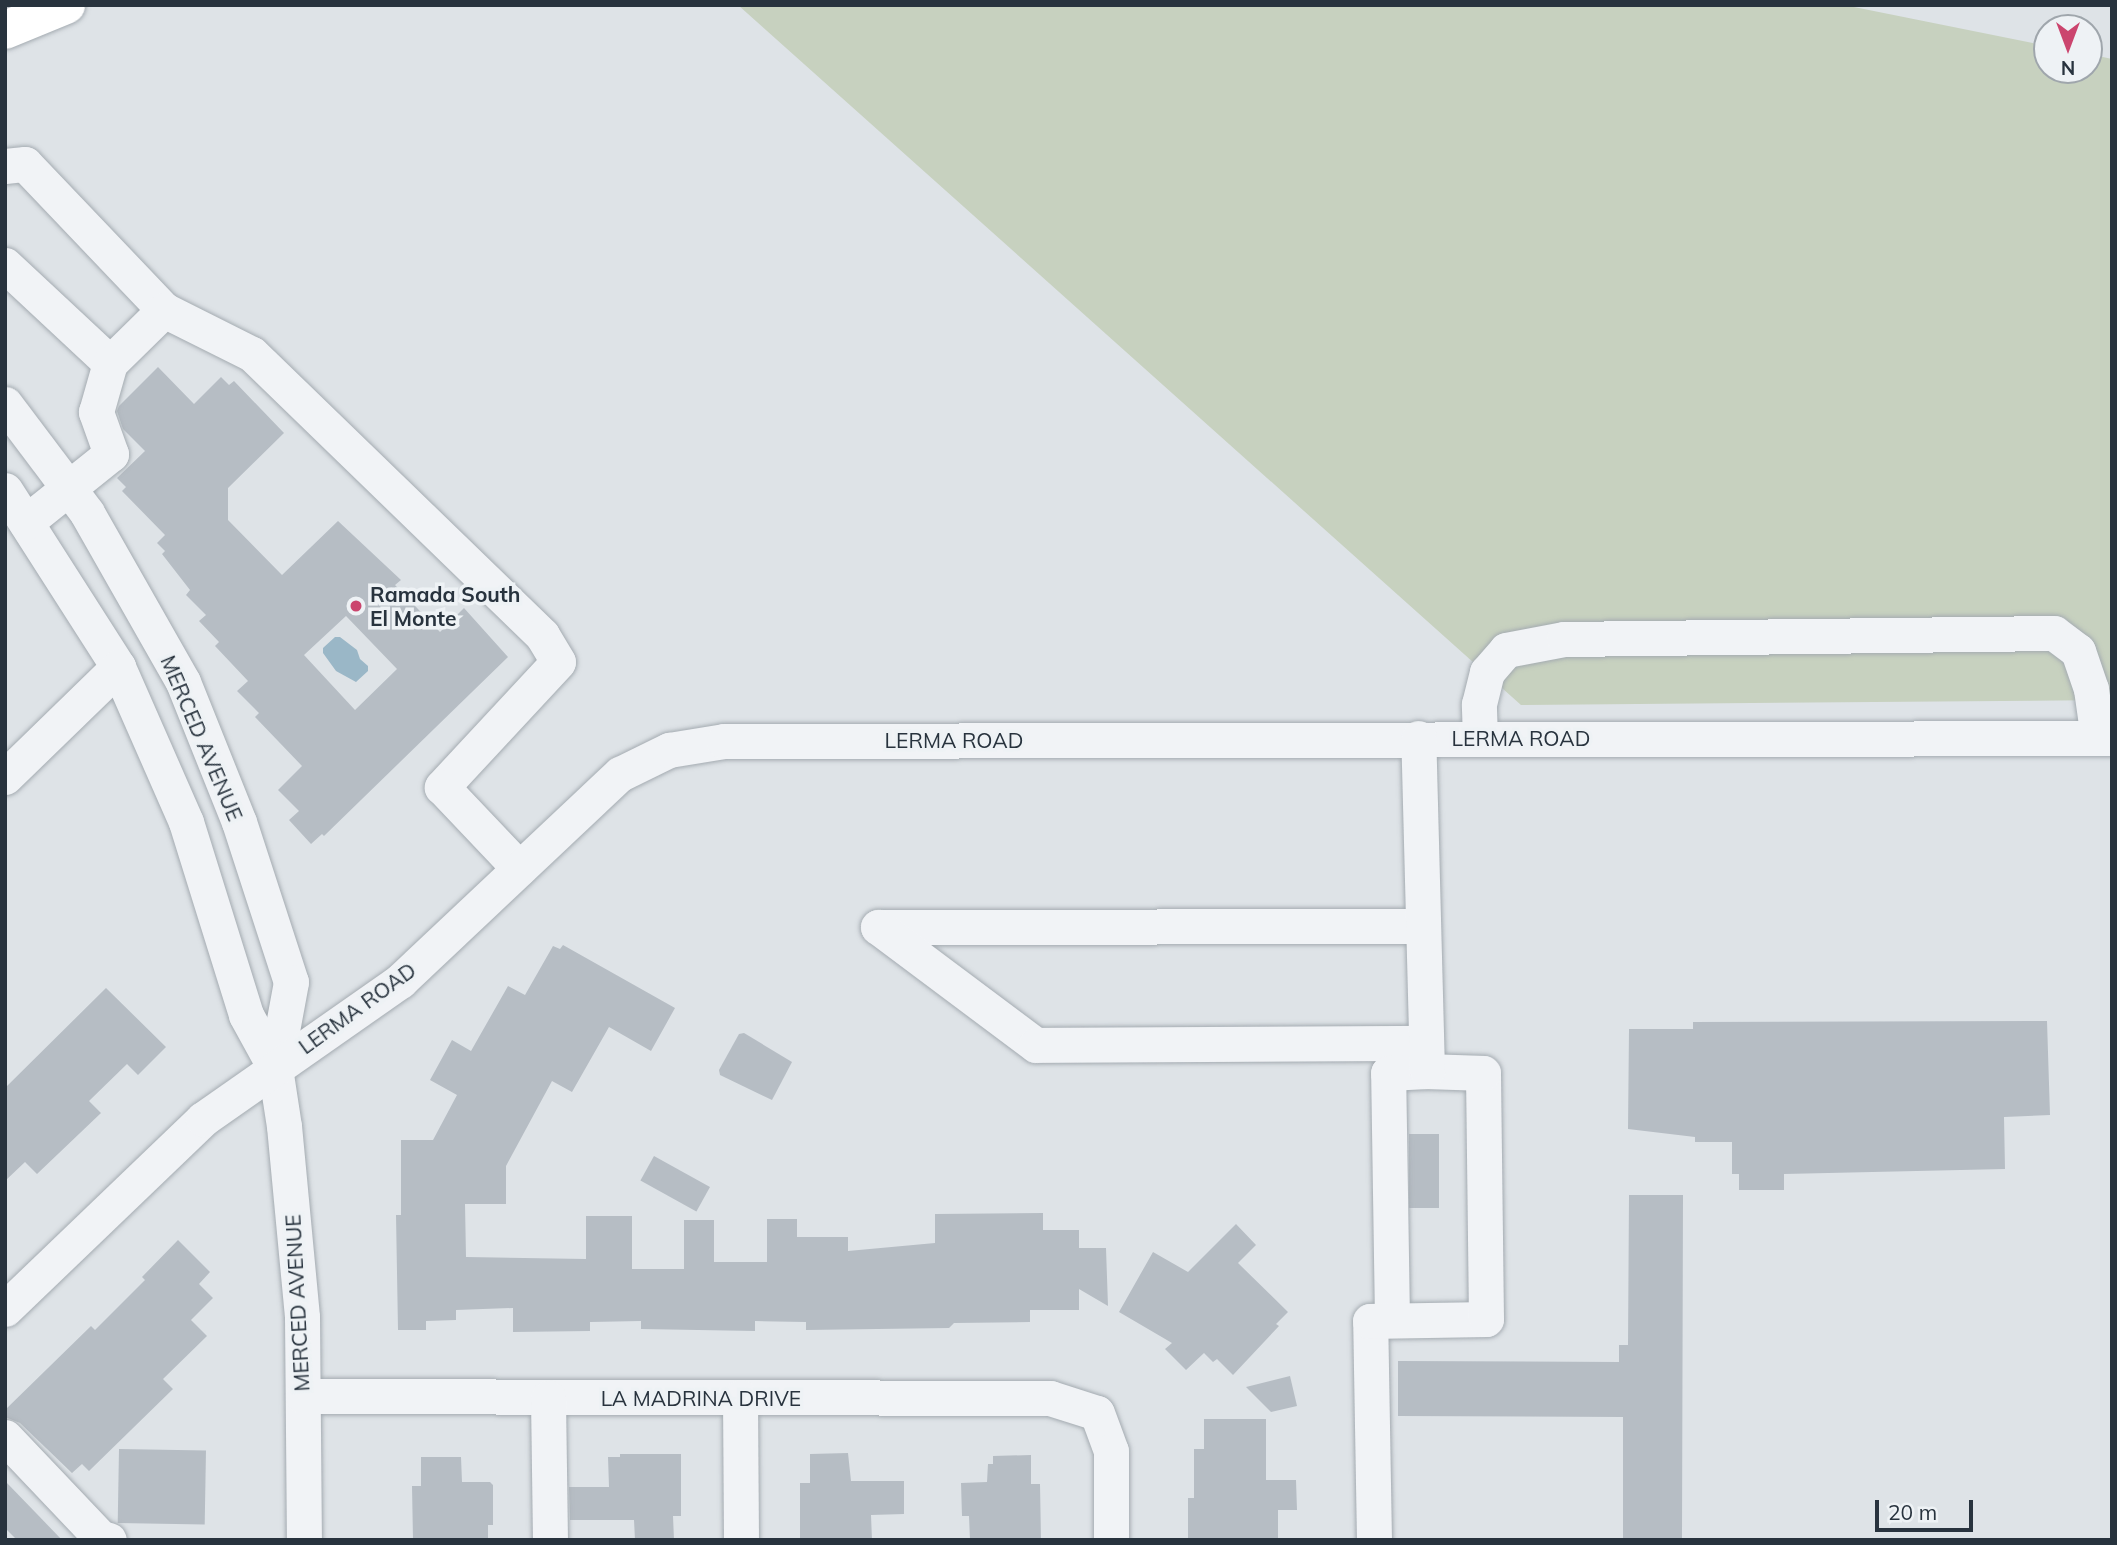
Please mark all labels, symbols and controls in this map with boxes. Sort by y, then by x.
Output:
north arrow [2033,14,2103,84]
text: N [2061,56,2075,80]
place label: Ramada South El Monte [370,581,520,631]
marker: Ramada South El Monte [348,598,364,614]
street label: MERCED AVENUE [156,651,248,825]
street label: LERMA ROAD [1452,725,1590,751]
street label: LERMA ROAD [885,727,1023,753]
street label: LERMA ROAD [293,957,421,1059]
street label: MERCED AVENUE [280,1214,314,1392]
street label: LA MADRINA DRIVE [601,1385,801,1411]
scale bar [1879,1486,1977,1530]
text: 20 m [1888,1499,1937,1525]

